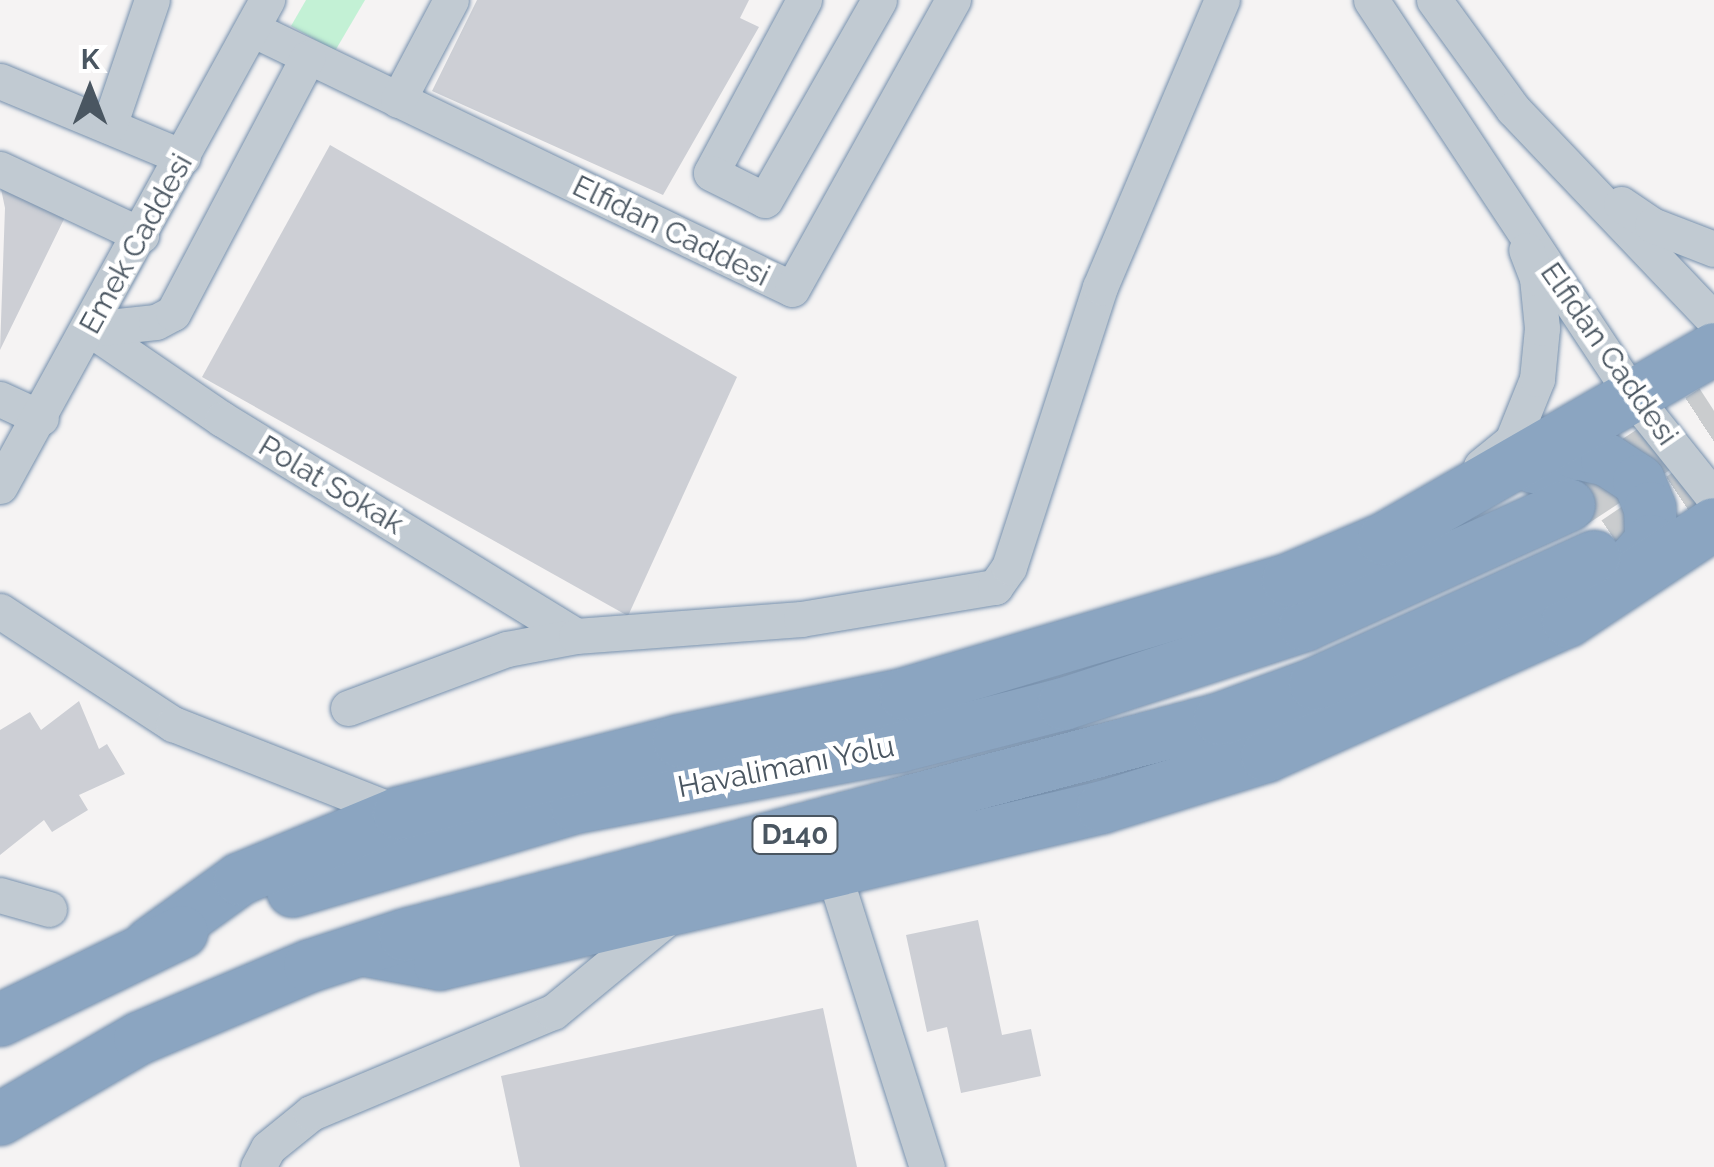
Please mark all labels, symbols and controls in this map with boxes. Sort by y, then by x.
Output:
north arrow [40,40,140,140]
text: K [81,43,99,76]
street label: Emek Caddesi [72,148,200,340]
street label: Elfidan Caddesi [567,168,775,294]
street label: Elfidan Caddesi [1533,256,1685,452]
street label: Polat Sokak [252,428,410,542]
street label: Havalimanı Yolu [674,728,898,806]
road number: D140 [750,812,840,858]

